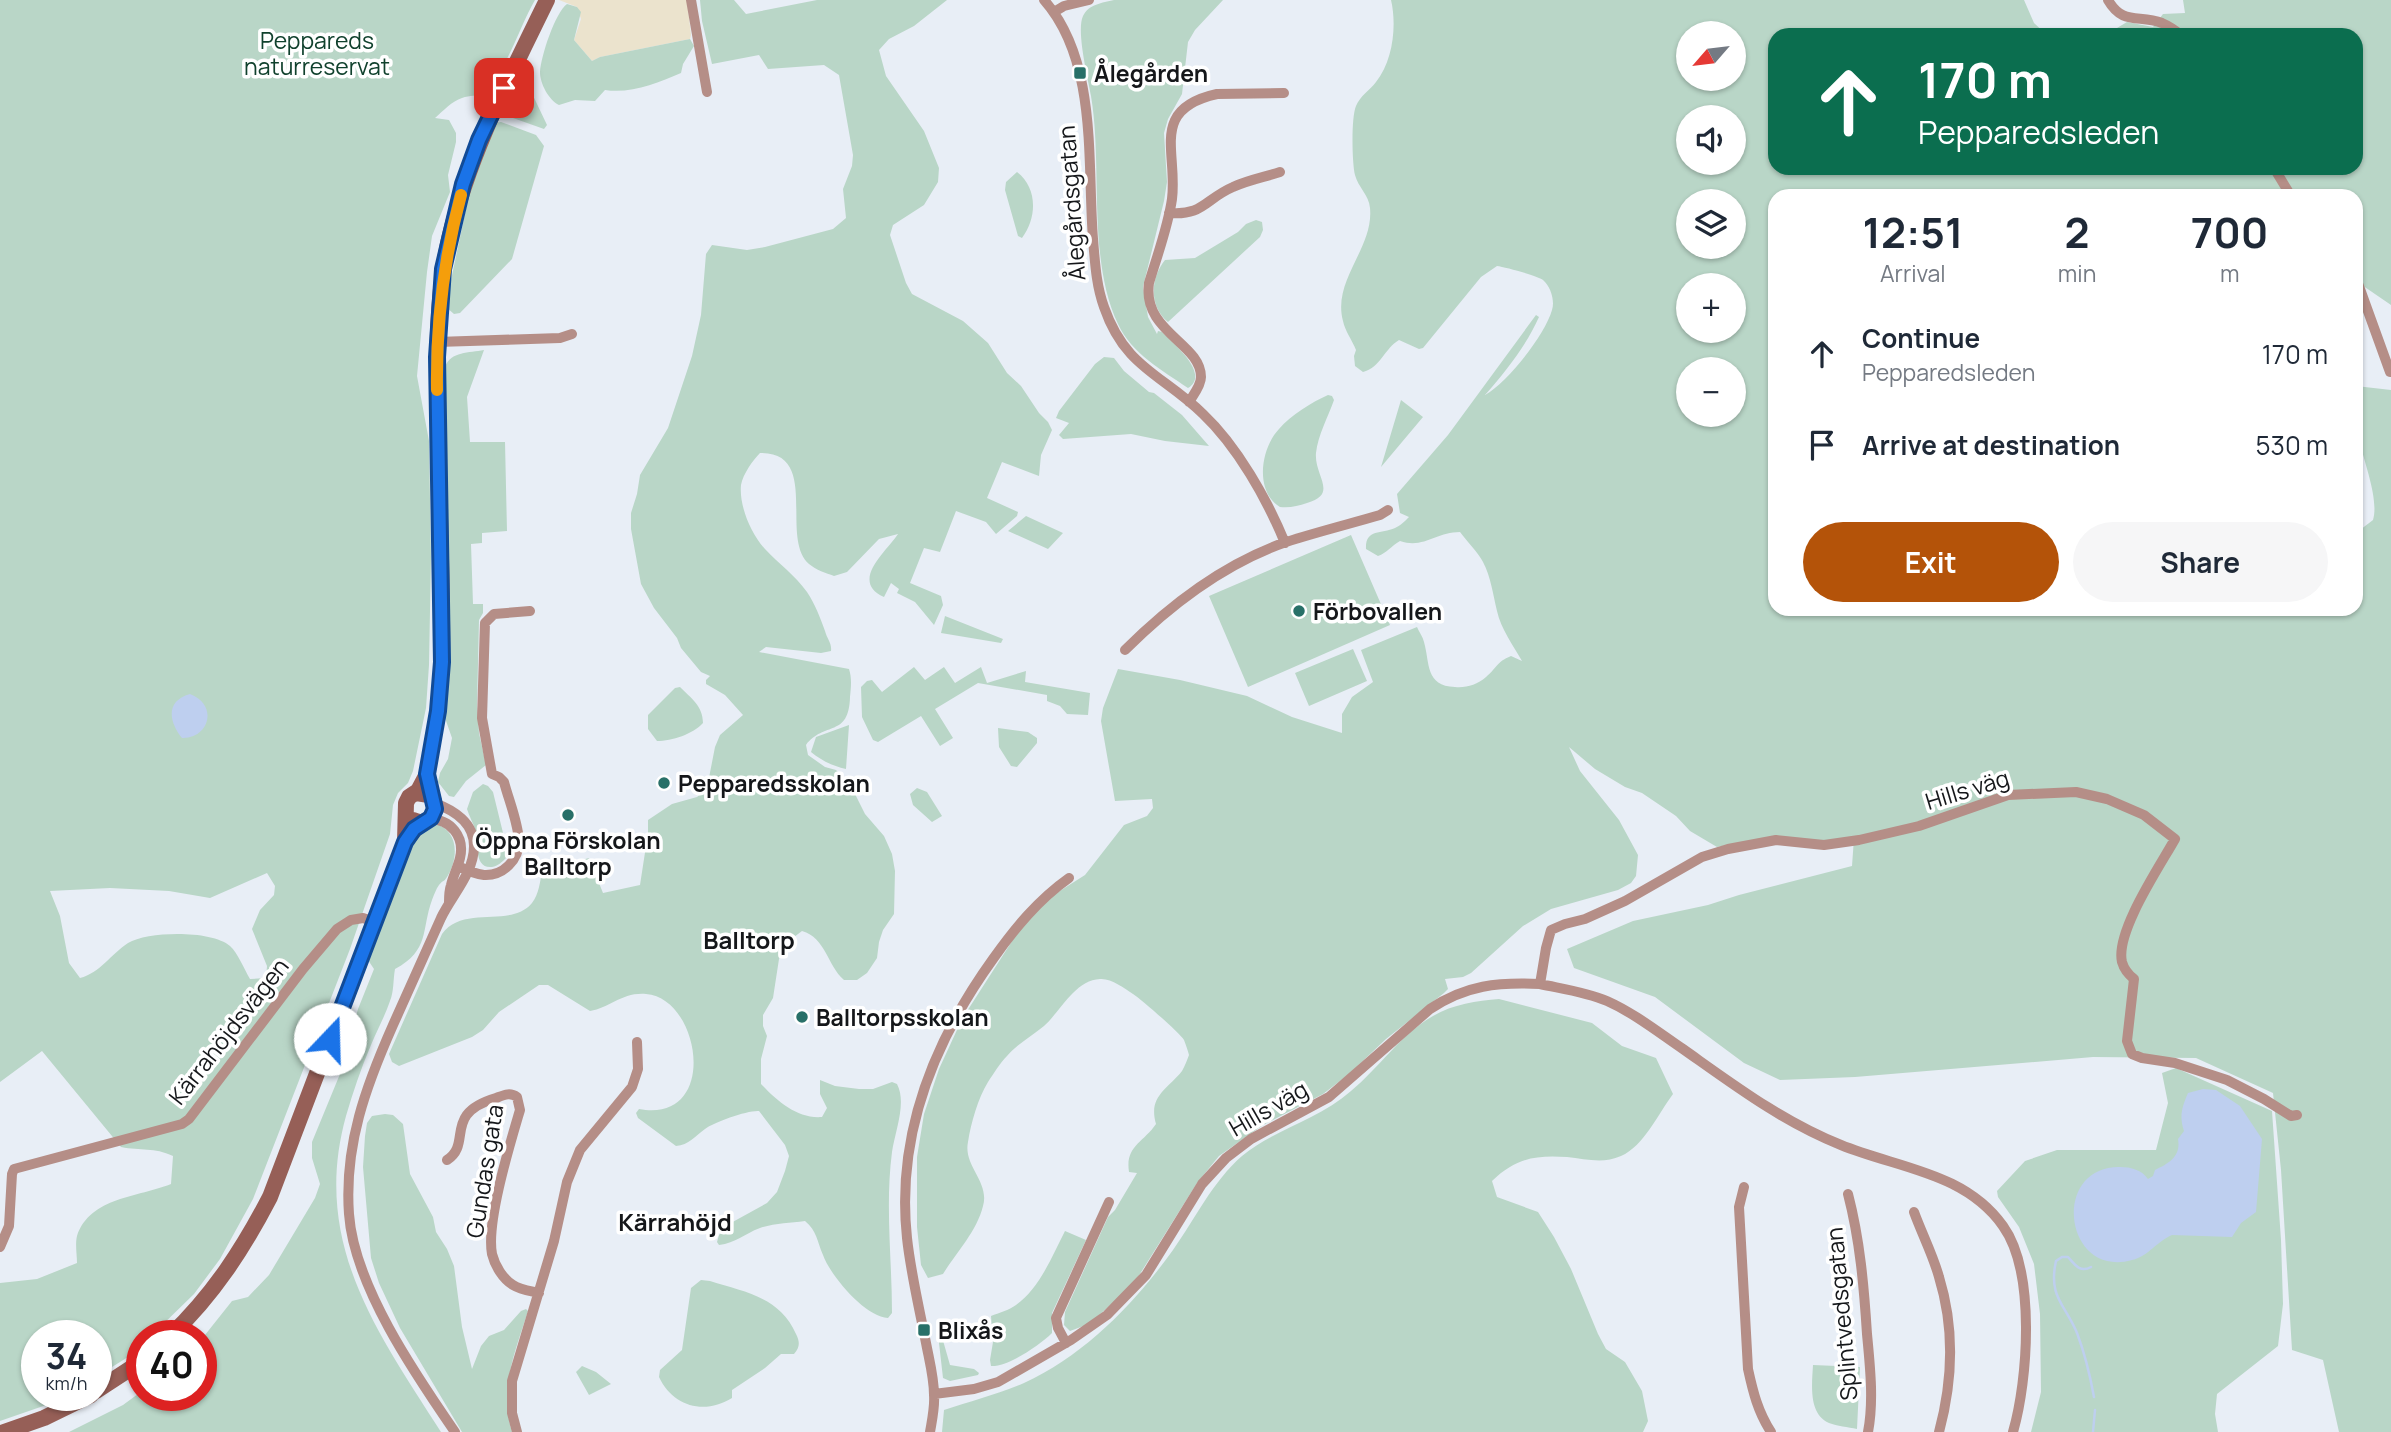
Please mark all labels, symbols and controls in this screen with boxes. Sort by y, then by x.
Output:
north arrow [1676,21,1746,91]
map controls [1676,21,1746,427]
park label: Peppareds naturreservat [244,24,390,82]
text: 170 m [1918,46,2052,113]
icon: ahead [1803,56,1894,147]
place label: Ålegården [1094,57,1208,89]
pin [474,58,534,118]
marker: Ålegården [1072,65,1088,81]
icon: arrive [485,69,523,107]
button: sound [1676,105,1746,175]
text: Pepparedsleden [1918,110,2159,154]
street label: Ålegårdsgatan [1050,124,1092,282]
button: layers [1676,189,1746,259]
text: 12:51 [1862,203,1963,261]
text: 2 [2065,203,2090,261]
text: 700 [2191,203,2269,261]
text: Arrival [1880,257,1946,289]
text: min [2058,257,2096,289]
text: m [2220,257,2239,289]
button: + [1676,273,1746,343]
text: Continue [1862,320,1980,356]
icon: ahead [1803,335,1841,373]
text: 170 m [2262,336,2328,372]
text: Pepparedsleden [1862,356,2035,388]
button: − [1676,357,1746,427]
icon: arrive [1803,426,1841,464]
text: Arrive at destination [1862,427,2120,463]
text: 530 m [2255,427,2328,463]
button: Exit [1803,522,2059,602]
button: Share [2073,522,2328,602]
place label: Förbovallen [1313,595,1442,627]
marker: Förbovallen [1291,603,1307,619]
street label: Hills väg [1921,761,2013,817]
place label: Pepparedsskolan [678,767,870,799]
marker: Pepparedsskolan [656,775,672,791]
marker: Öppna Förskolan Balltorp [560,807,576,823]
place label: Öppna Förskolan Balltorp [475,824,661,882]
district label: Balltorp [703,923,795,956]
street label: Kärrahöjdsvägen [161,951,295,1111]
place label: Balltorpsskolan [816,1001,989,1033]
position arrow [293,1002,367,1076]
marker: Balltorpsskolan [794,1009,810,1025]
street label: Hills väg [1223,1073,1313,1143]
street label: Gundas gata [458,1102,510,1240]
district label: Kärrahöjd [618,1205,732,1238]
street label: Splintvedsgatan [1817,1226,1865,1402]
place label: Blixås [938,1314,1003,1346]
speed limit sign: 40 [126,1320,217,1411]
marker: Blixås [916,1322,932,1338]
text: 34 [46,1332,87,1380]
text: km/h [46,1371,87,1395]

